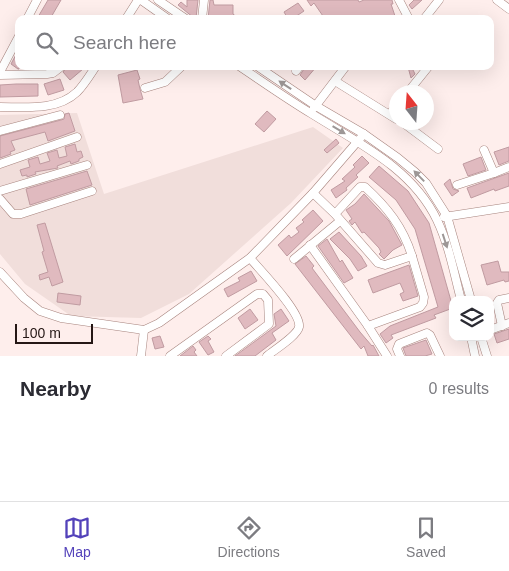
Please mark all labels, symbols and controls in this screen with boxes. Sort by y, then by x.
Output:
search box [15,15,494,70]
icon: search [33,29,61,57]
text: Search here [73,32,177,53]
one-way arrow [278,80,292,90]
north arrow [389,85,434,130]
one-way arrow [332,126,345,135]
one-way arrow [413,171,425,183]
one-way arrow [442,234,450,249]
map controls [449,296,494,341]
button: layers [449,296,494,341]
scale bar [15,321,92,344]
text: 100 m [22,325,61,341]
text: Nearby [20,377,91,400]
text: 0 results [429,380,489,397]
tab: Map [63,514,91,560]
tab: Directions [218,514,280,560]
tab: Saved [406,514,446,560]

